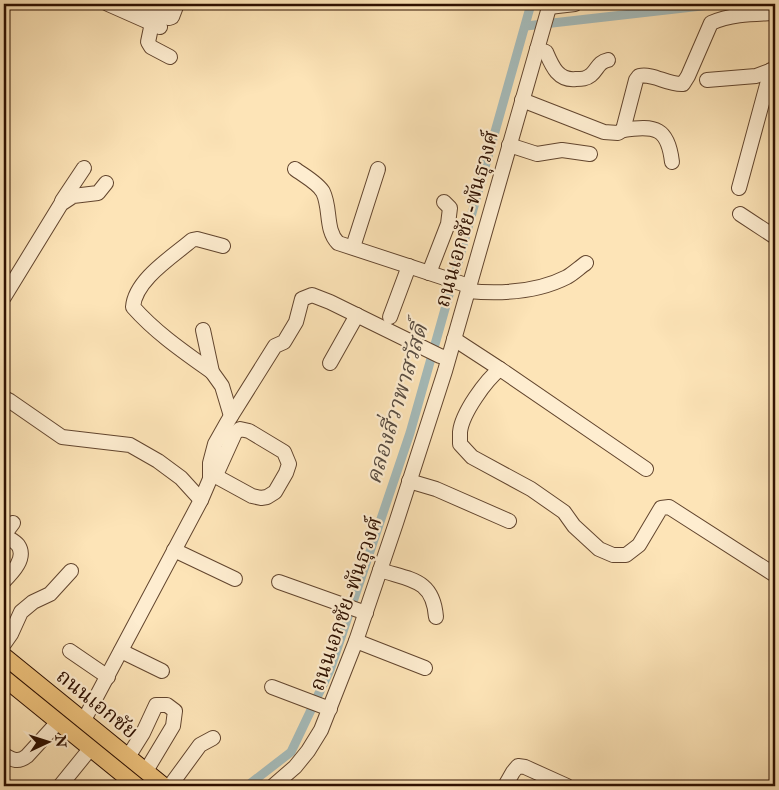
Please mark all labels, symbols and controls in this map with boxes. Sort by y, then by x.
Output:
street label: ถนนเอกชัย-พันธุวงศ์ [429,128,505,310]
water label: คลองสี่วาพาสวัสดิ์ [357,313,437,487]
street label: ถนนเอกชัย-พันธุวงศ์ [304,513,388,695]
street label: ถนนเอกชัย [51,663,143,745]
north arrow [22,718,72,768]
text: N [51,733,69,748]

